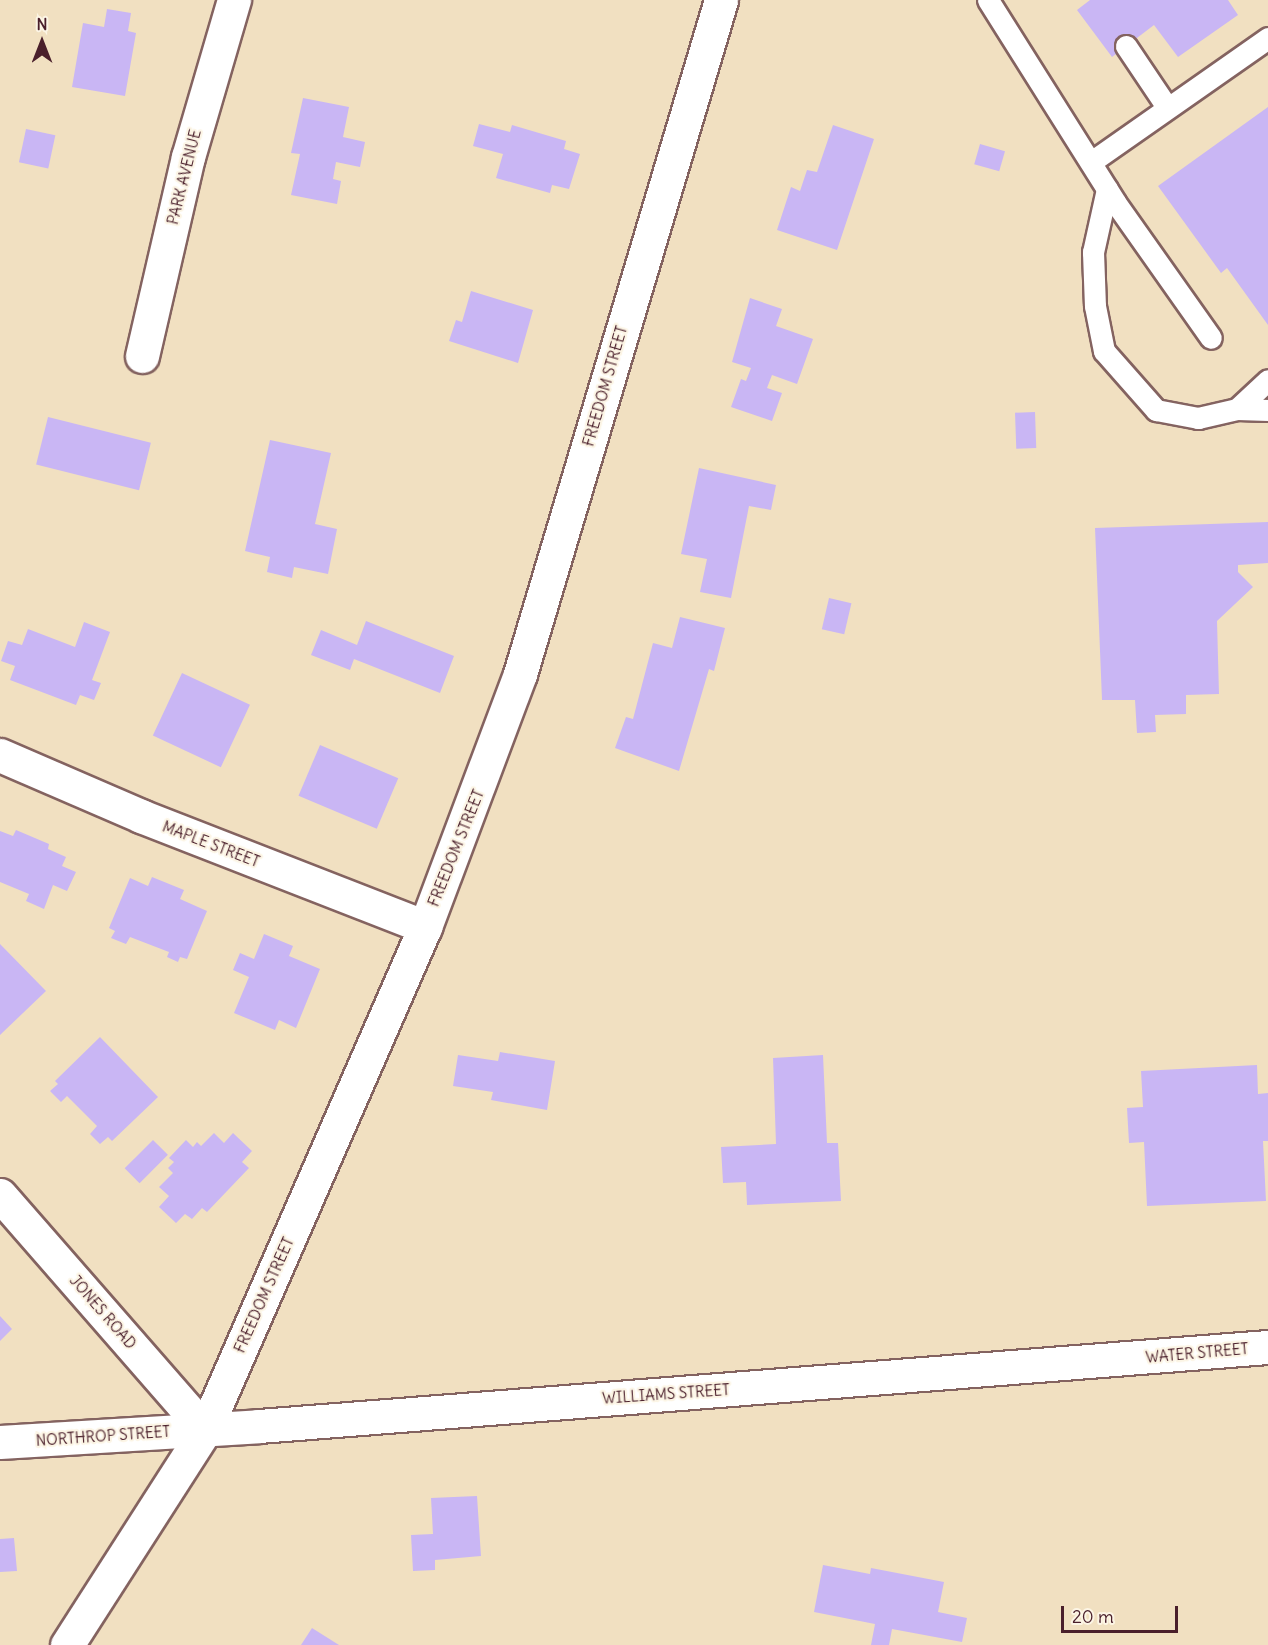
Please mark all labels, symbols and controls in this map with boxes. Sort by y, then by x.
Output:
north arrow [12,12,72,72]
text: N [36,14,48,34]
street label: PARK AVENUE [163,128,205,226]
street label: FREEDOM STREET [579,324,631,448]
street label: FREEDOM STREET [424,787,488,909]
street label: MAPLE STREET [160,817,262,871]
street label: FREEDOM STREET [230,1234,298,1356]
street label: JONES ROAD [66,1271,140,1353]
street label: WATER STREET [1145,1340,1249,1366]
street label: WILLIAMS STREET [602,1381,730,1407]
street label: NORTHROP STREET [35,1422,171,1450]
scale bar [1064,1594,1181,1632]
text: 20 m [1072,1605,1114,1628]

